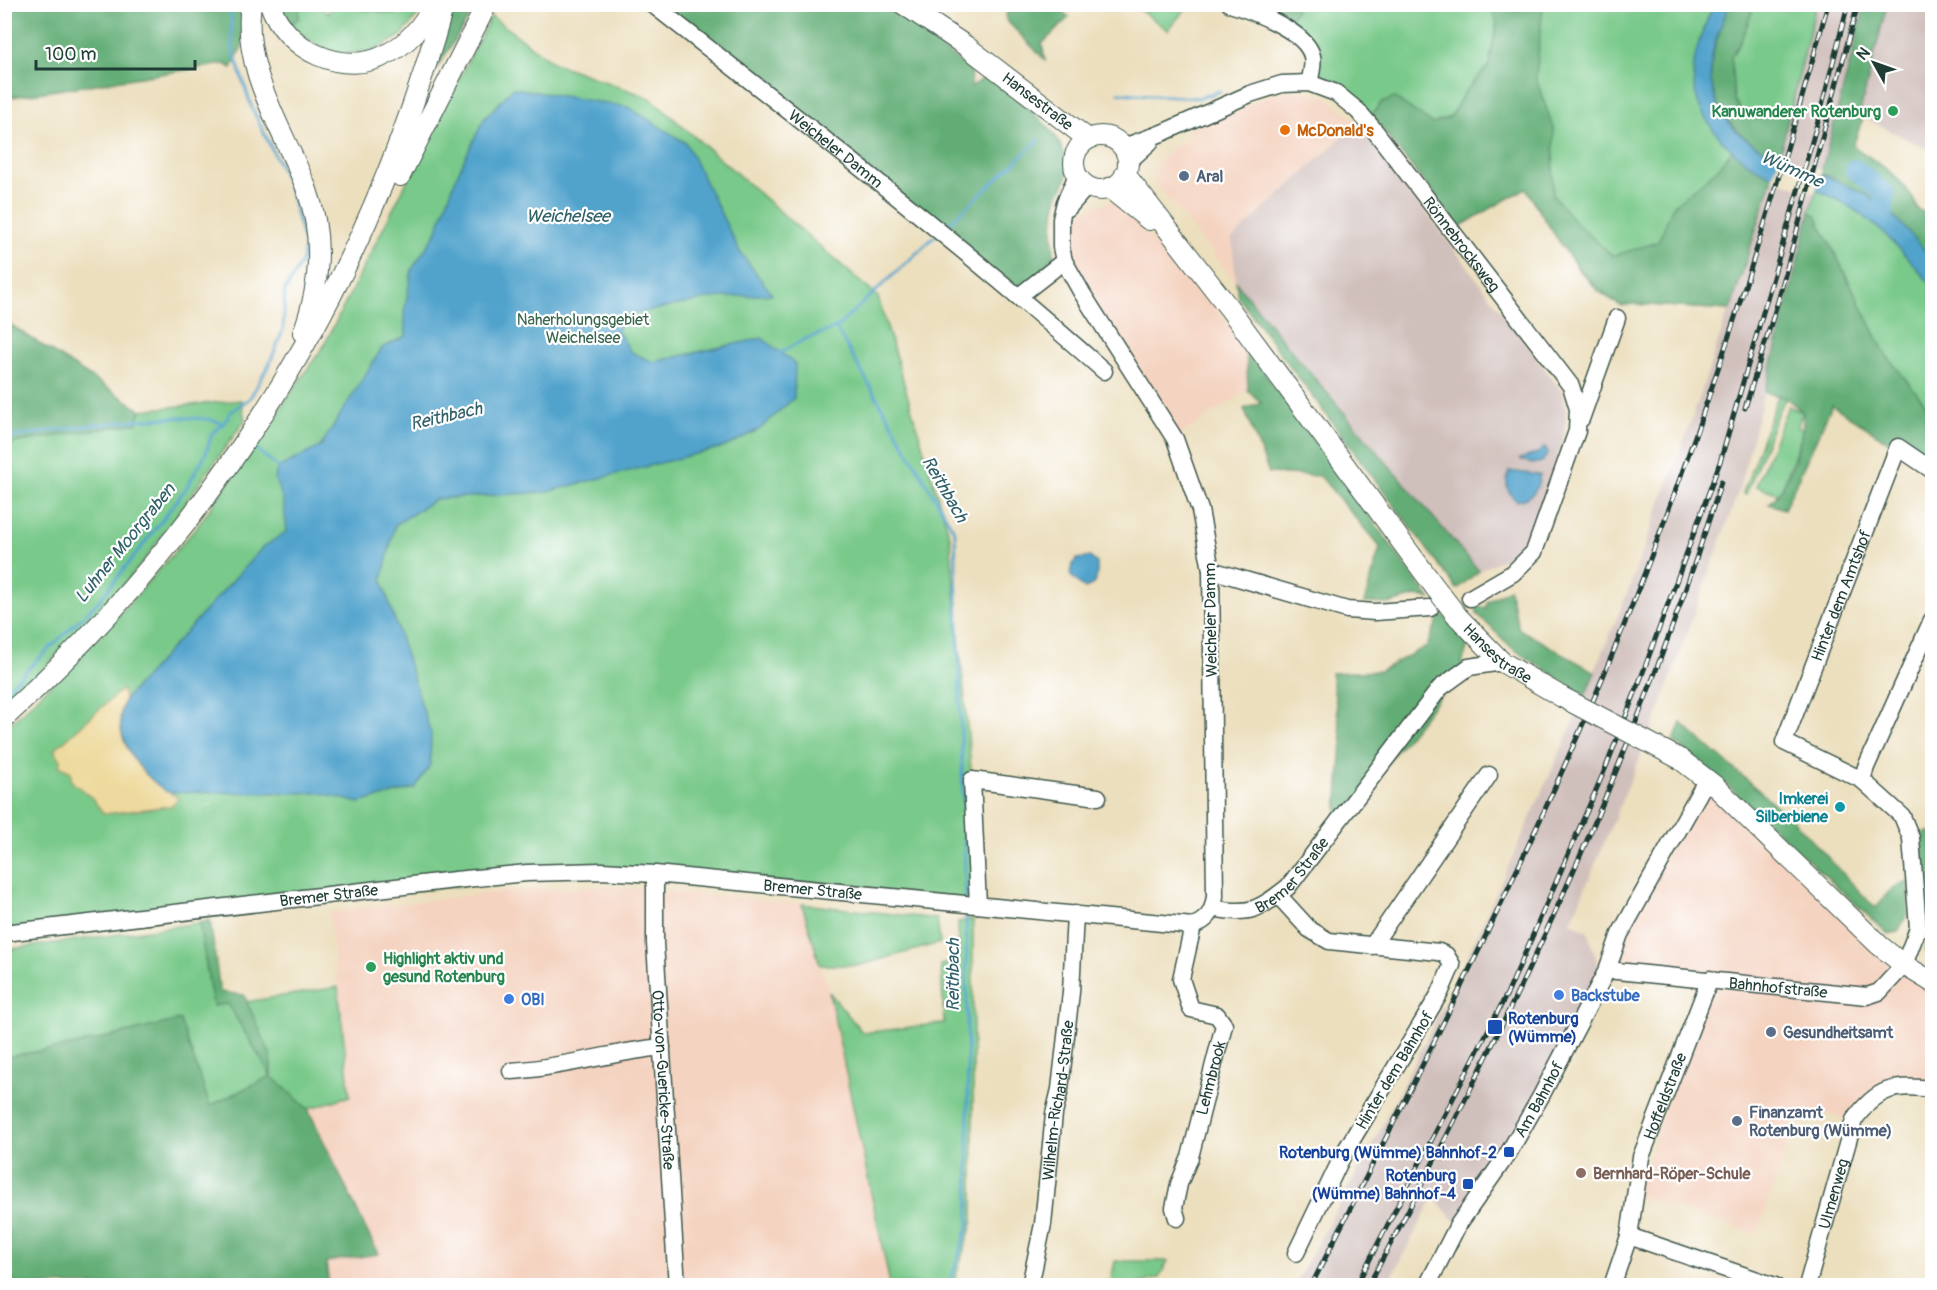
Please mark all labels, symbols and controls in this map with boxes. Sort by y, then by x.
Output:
scale bar [36,33,195,71]
north arrow [1844,33,1904,93]
text: 100 m [45,43,97,66]
text: N [1852,43,1875,65]
street label: Hansestraße [998,68,1077,135]
place label: Kanuwanderer Rotenburg [1712,102,1881,122]
marker: Kanuwanderer Rotenburg [1886,104,1900,118]
street label: Weicheler Damm [784,106,887,193]
place label: McDonald's [1297,121,1374,141]
marker: McDonald's [1278,123,1292,137]
water label: Wümme [1757,146,1828,194]
place label: Aral [1196,167,1224,187]
marker: Aral [1177,169,1191,183]
street label: Rönnebrocksweg [1418,193,1504,296]
water label: Weichelsee [526,205,612,228]
park label: Naherholungsgebiet Weichelsee [517,310,650,348]
water label: Reithbach [408,397,486,436]
water label: Reithbach [916,452,974,528]
water label: Luhner Moorgraben [70,478,181,608]
street label: Hinter dem Amtshof [1807,527,1876,664]
street label: Weicheler Damm [1200,562,1222,677]
street label: Hansestraße [1458,619,1535,688]
place label: Imkerei Silberbiene [1755,789,1829,827]
marker: Imkerei Silberbiene [1833,800,1847,814]
street label: Bremer Straße [1252,833,1334,918]
street label: Bremer Straße [762,876,863,905]
street label: Bremer Straße [279,880,379,912]
water label: Reithbach [942,937,965,1012]
place label: Highlight aktiv und gesund Rotenburg [383,949,505,987]
marker: Highlight aktiv und gesund Rotenburg [364,960,378,974]
street label: Bahnhofstraße [1728,973,1828,1003]
place label: Backstube [1571,986,1641,1006]
marker: Backstube [1552,988,1566,1002]
street label: Otto-von-Guericke-Straße [647,989,679,1170]
place label: OBI [521,990,545,1010]
marker: OBI [502,992,516,1006]
street label: Hinter dem Bahnhof [1352,1007,1438,1133]
place label: Rotenburg (Wümme) [1508,1009,1579,1047]
marker: Rotenburg (Wümme) [1486,1018,1504,1036]
street label: Wilhelm-Richard-Straße [1038,1019,1079,1181]
place label: Gesundheitsamt [1783,1023,1894,1043]
marker: Gesundheitsamt [1764,1025,1778,1039]
street label: Lehmbrook [1192,1038,1231,1117]
street label: Hoffeldstraße [1640,1050,1692,1143]
street label: Am Bahnhof [1511,1058,1569,1141]
place label: Finanzamt Rotenburg (Wümme) [1749,1103,1892,1141]
marker: Finanzamt Rotenburg (Wümme) [1730,1114,1744,1128]
place label: Rotenburg (Wümme) Bahnhof-2 [1279,1143,1497,1163]
marker: Rotenburg (Wümme) Bahnhof-2 [1502,1145,1516,1159]
street label: Ulmenweg [1815,1157,1854,1231]
place label: Bernhard-Röper-Schule [1593,1164,1752,1184]
place label: Rotenburg (Wümme) Bahnhof-4 [1312,1166,1457,1204]
marker: Bernhard-Röper-Schule [1574,1166,1588,1180]
marker: Rotenburg (Wümme) Bahnhof-4 [1461,1177,1475,1191]

